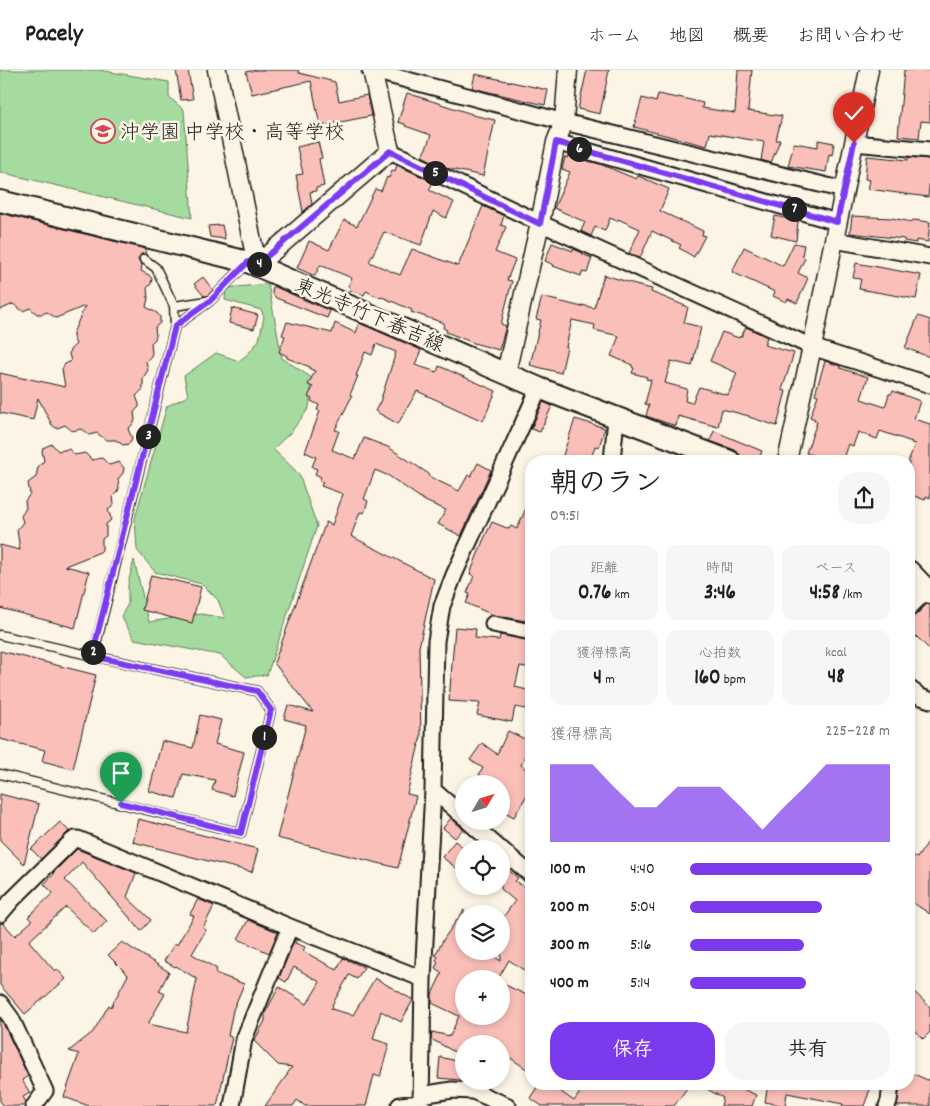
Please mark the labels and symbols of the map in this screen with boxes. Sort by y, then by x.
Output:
pin [833,92,875,143]
school or university icon: 沖学園 中学校・高等学校 [90,118,116,144]
place label: 沖学園 中学校・高等学校 [120,120,345,148]
pin: 6 [566,136,592,162]
pin: 5 [422,160,448,186]
pin: 7 [782,196,806,222]
pin: 4 [246,252,272,276]
street label: 東光寺竹下春吉線 [290,273,448,361]
pin: 3 [136,424,160,448]
pin: 2 [80,640,106,664]
pin: 1 [252,724,276,750]
pin [100,752,142,803]
north arrow [455,775,510,830]

